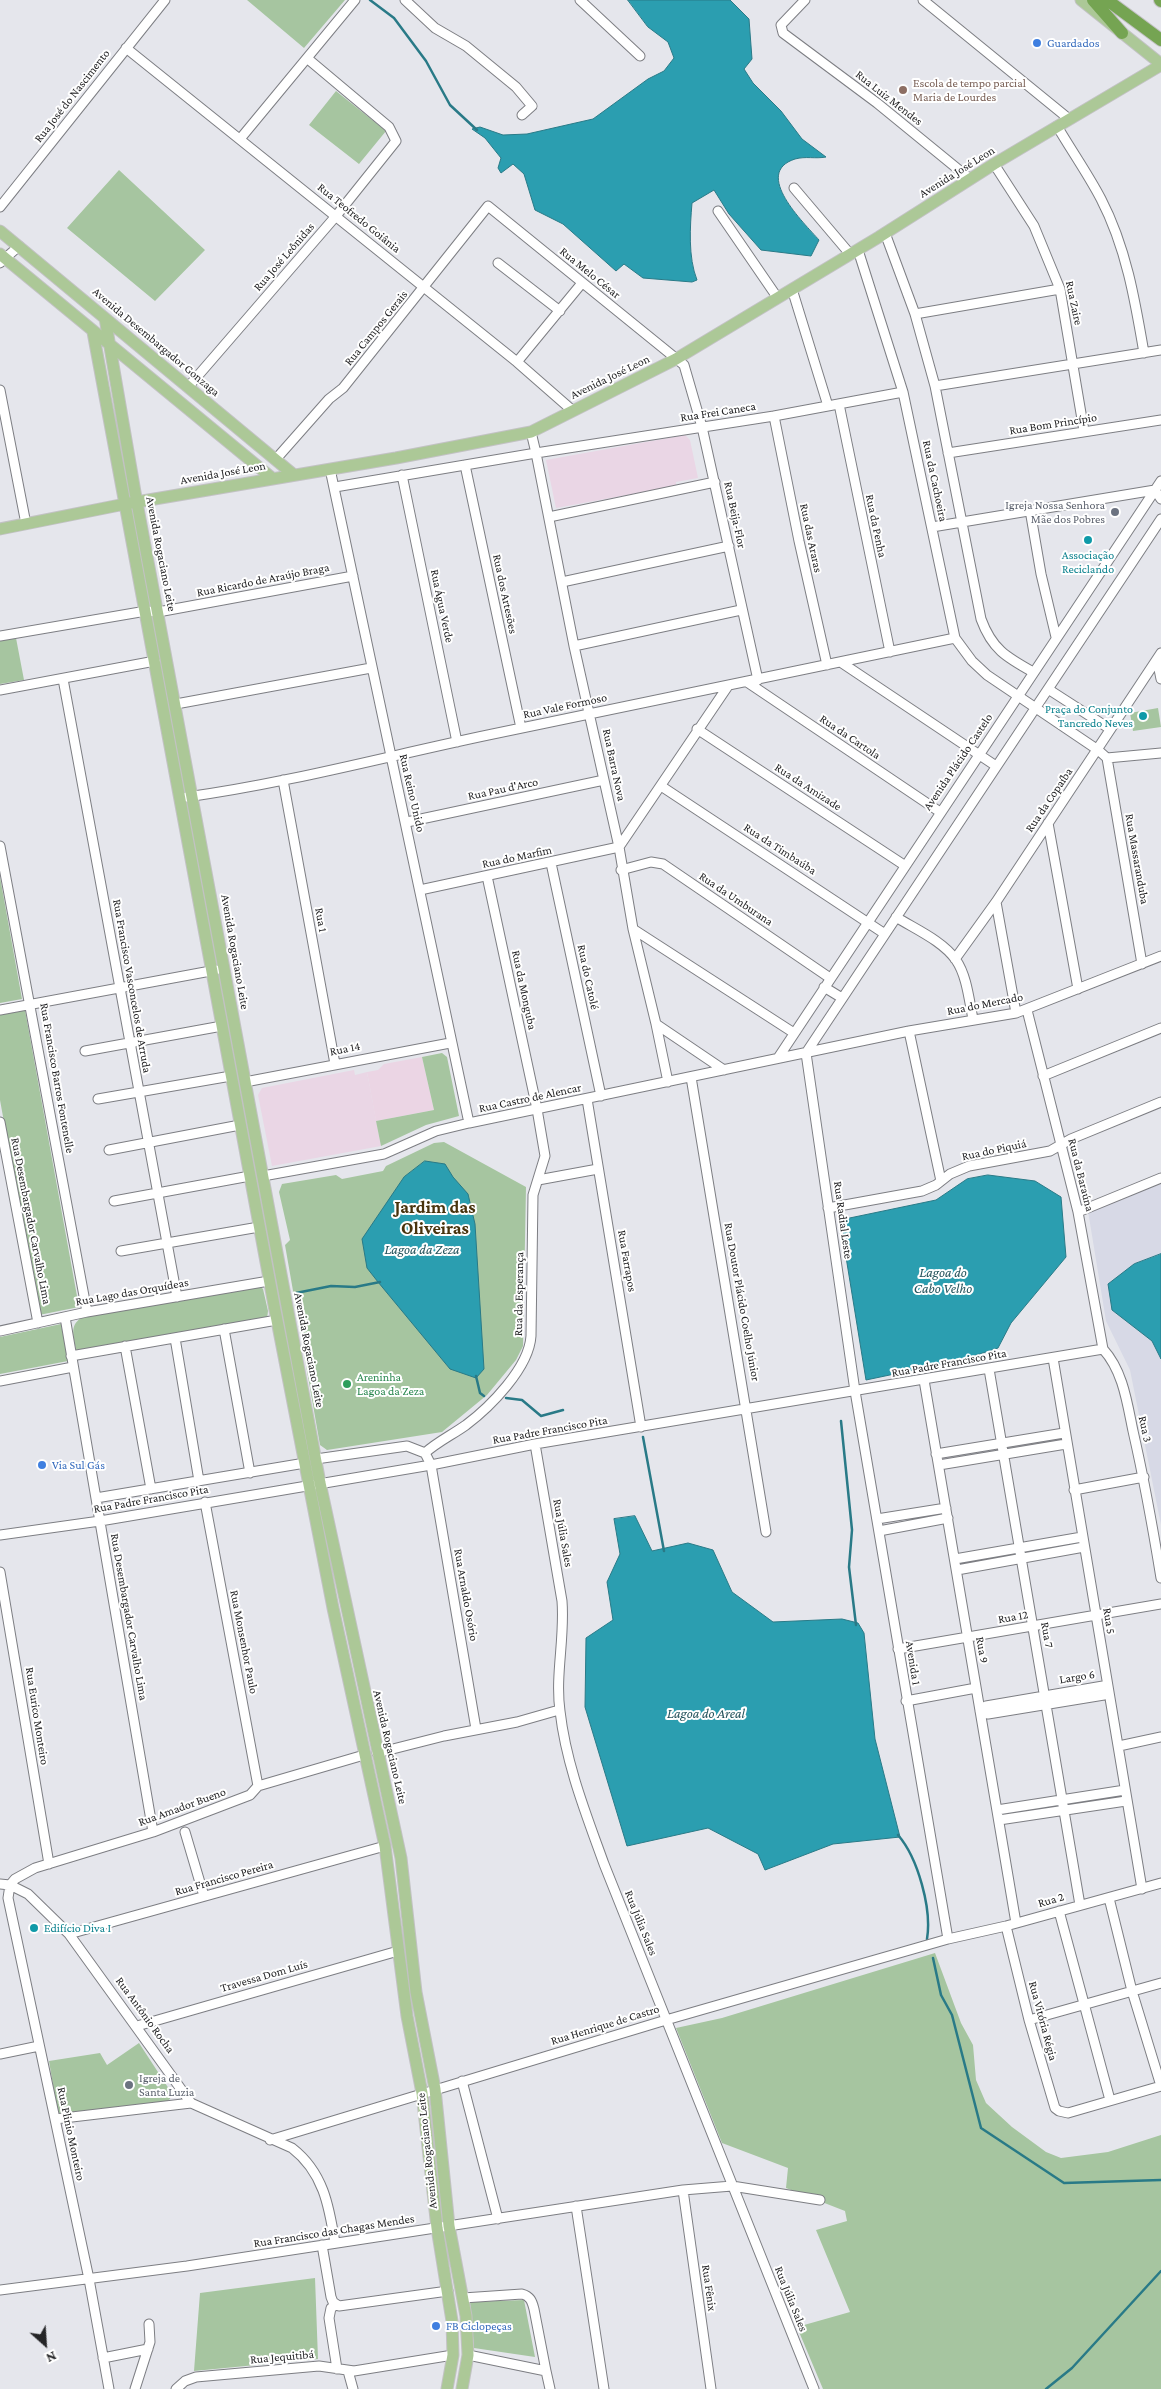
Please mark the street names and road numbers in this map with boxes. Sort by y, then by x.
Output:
street label: Rua José do Nascimento [31,47,113,145]
street label: Rua Luiz Mendes [852,67,926,129]
street label: Avenida José Leon [917,143,997,201]
street label: Rua Teofredo Goiânia [315,180,403,256]
street label: Rua José Leônidas [250,220,318,294]
street label: Rua Melo César [557,244,623,302]
street label: Rua Zaire [1062,280,1086,326]
street label: Avenida Desembargador Gonzaga [89,285,223,399]
street label: Rua Campos Gerais [341,288,411,368]
street label: Avenida José Leon [568,352,652,402]
street label: Rua Frei Caneca [679,399,757,425]
street label: Rua Bom Princípio [1008,410,1098,438]
street label: Rua da Cachoeira [919,439,951,523]
street label: Avenida José Leon [179,458,267,488]
street label: Rua Beija-Flor [721,480,749,550]
street label: Rua da Penha [862,493,890,559]
street label: Avenida Rogaciano Leite [143,495,179,613]
street label: Rua das Araras [797,502,825,574]
street label: Rua dos Artesões [490,553,520,635]
street label: Rua Ricardo de Araújo Braga [195,560,331,600]
street label: Rua Água Verde [427,568,457,644]
street label: Rua Vale Formoso [522,690,608,722]
street label: Rua da Cartola [817,711,883,763]
street label: Avenida Plácido Castelo [920,711,996,813]
street label: Rua Barra Nova [599,727,629,803]
street label: Rua Reino Unido [396,752,428,834]
street label: Rua da Amizade [772,760,844,814]
street label: Rua da Copaíba [1022,765,1076,835]
street label: Rua Pau d'Arco [467,775,539,803]
street label: Rua Massaranduba [1122,813,1152,905]
street label: Rua da Timbaúba [741,820,819,878]
street label: Rua do Marfim [481,843,553,871]
street label: Rua da Umburana [696,869,776,929]
street label: Avenida Rogaciano Leite [218,893,252,1011]
street label: Rua Francisco Vasconcelos de Arruda [110,898,154,1074]
street label: Rua 1 [312,907,330,933]
street label: Rua do Catolé [574,943,602,1011]
street label: Rua da Monguba [509,949,539,1031]
street label: Rua do Mercado [946,990,1024,1018]
street label: Rua Francisco Barros Fontenelle [37,1002,77,1154]
street label: Rua 14 [329,1039,361,1059]
street label: Rua Castro de Alencar [477,1080,583,1116]
street label: Rua Desembargador Carvalho Lima [8,1136,54,1306]
street label: Rua do Piquiá [960,1136,1028,1164]
street label: Rua da Baraúna [1065,1137,1097,1213]
street label: Rua Radial Leste [830,1180,856,1260]
street label: Rua Doutor Plácido Coelho Júnior [721,1222,763,1382]
street label: Rua Farrapos [614,1229,640,1293]
street label: Rua da Esperança [511,1252,527,1336]
street label: Rua Lago das Orquídeas [74,1275,190,1309]
street label: Avenida Rogaciano Leite [291,1291,327,1409]
street label: Rua Padre Francisco Pita [890,1346,1008,1380]
street label: Rua Padre Francisco Pita [491,1413,609,1447]
street label: Rua 3 [1135,1415,1155,1443]
street label: Rua Padre Francisco Pita [92,1482,210,1516]
street label: Rua Júlia Sales [550,1498,576,1568]
street label: Rua Desembargador Carvalho Lima [107,1532,151,1702]
street label: Rua Arnaldo Osório [451,1548,481,1642]
street label: Rua Monsenhor Paulo [227,1589,261,1695]
street label: Rua 12 [997,1607,1029,1627]
street label: Rua 5 [1100,1607,1118,1635]
street label: Rua 7 [1038,1621,1056,1649]
street label: Rua 9 [973,1636,991,1664]
street label: Avenida 1 [902,1640,924,1686]
street label: Rua Eurico Monteiro [22,1666,52,1766]
street label: Largo 6 [1058,1667,1096,1687]
street label: Avenida Rogaciano Leite [370,1689,410,1805]
street label: Rua Amador Bueno [136,1784,228,1830]
street label: Rua Francisco Pereira [173,1857,275,1899]
street label: Rua Júlia Sales [621,1888,661,1958]
street label: Rua 2 [1036,1889,1066,1911]
street label: Travessa Dom Luís [219,1957,309,1995]
street label: Rua Antônio Rocha [112,1974,178,2056]
street label: Rua Vitória Régia [1025,1980,1061,2062]
street label: Rua Henrique de Castro [549,2002,661,2048]
street label: Rua Plinio Monteiro [54,2086,88,2182]
street label: Avenida Rogaciano Leite [414,2092,440,2210]
street label: Rua Francisco das Chagas Mendes [253,2211,415,2251]
street label: Rua Fênix [699,2264,719,2312]
street label: Rua Júlia Sales [771,2264,811,2334]
street label: Rua Jequitibá [250,2347,314,2367]

